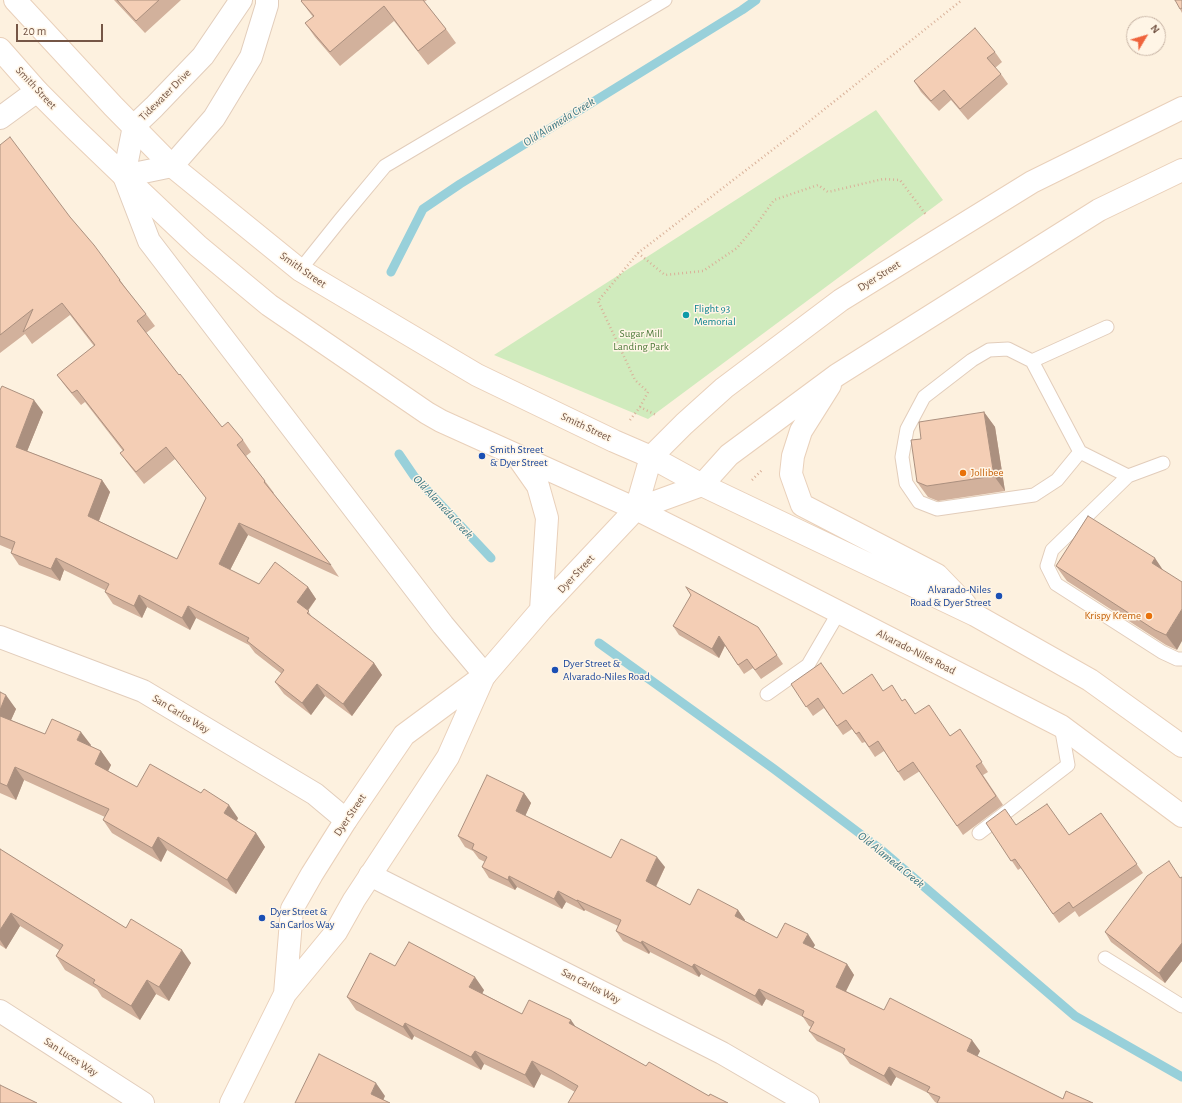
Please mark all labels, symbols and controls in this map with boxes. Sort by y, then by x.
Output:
scale bar [18,16,105,42]
north arrow [1126,16,1166,56]
text: N [1148,23,1162,35]
text: 20 m [23,25,46,37]
street label: Smith Street [13,64,59,112]
street label: Tidewater Drive [136,66,194,124]
water label: Old Alameda Creek [521,94,597,150]
street label: Smith Street [277,249,329,291]
street label: Dyer Street [855,258,903,294]
place label: Flight 93 Memorial [694,302,736,328]
marker: Flight 93 Memorial [681,310,691,320]
park label: Sugar Mill Landing Park [613,327,669,353]
street label: Smith Street [559,410,613,444]
place label: Smith Street & Dyer Street [490,443,547,469]
marker: Smith Street & Dyer Street [477,451,487,461]
place label: Jollibee [971,466,1003,480]
marker: Jollibee [958,468,968,478]
water label: Old Alameda Creek [410,472,476,542]
street label: Dyer Street [555,552,597,596]
place label: Alvarado-Niles Road & Dyer Street [910,583,991,609]
marker: Alvarado-Niles Road & Dyer Street [994,591,1004,601]
place label: Krispy Kreme [1084,609,1141,623]
marker: Krispy Kreme [1144,611,1154,621]
street label: Alvarado-Niles Road [874,626,958,678]
place label: Dyer Street & Alvarado-Niles Road [563,657,650,683]
marker: Dyer Street & Alvarado-Niles Road [550,665,560,675]
street label: San Carlos Way [150,692,212,736]
street label: Dyer Street [331,791,369,839]
water label: Old Alameda Creek [855,829,927,891]
place label: Dyer Street & San Carlos Way [270,905,335,931]
marker: Dyer Street & San Carlos Way [257,913,267,923]
street label: San Carlos Way [559,965,623,1007]
street label: San Luces Way [42,1035,100,1079]

